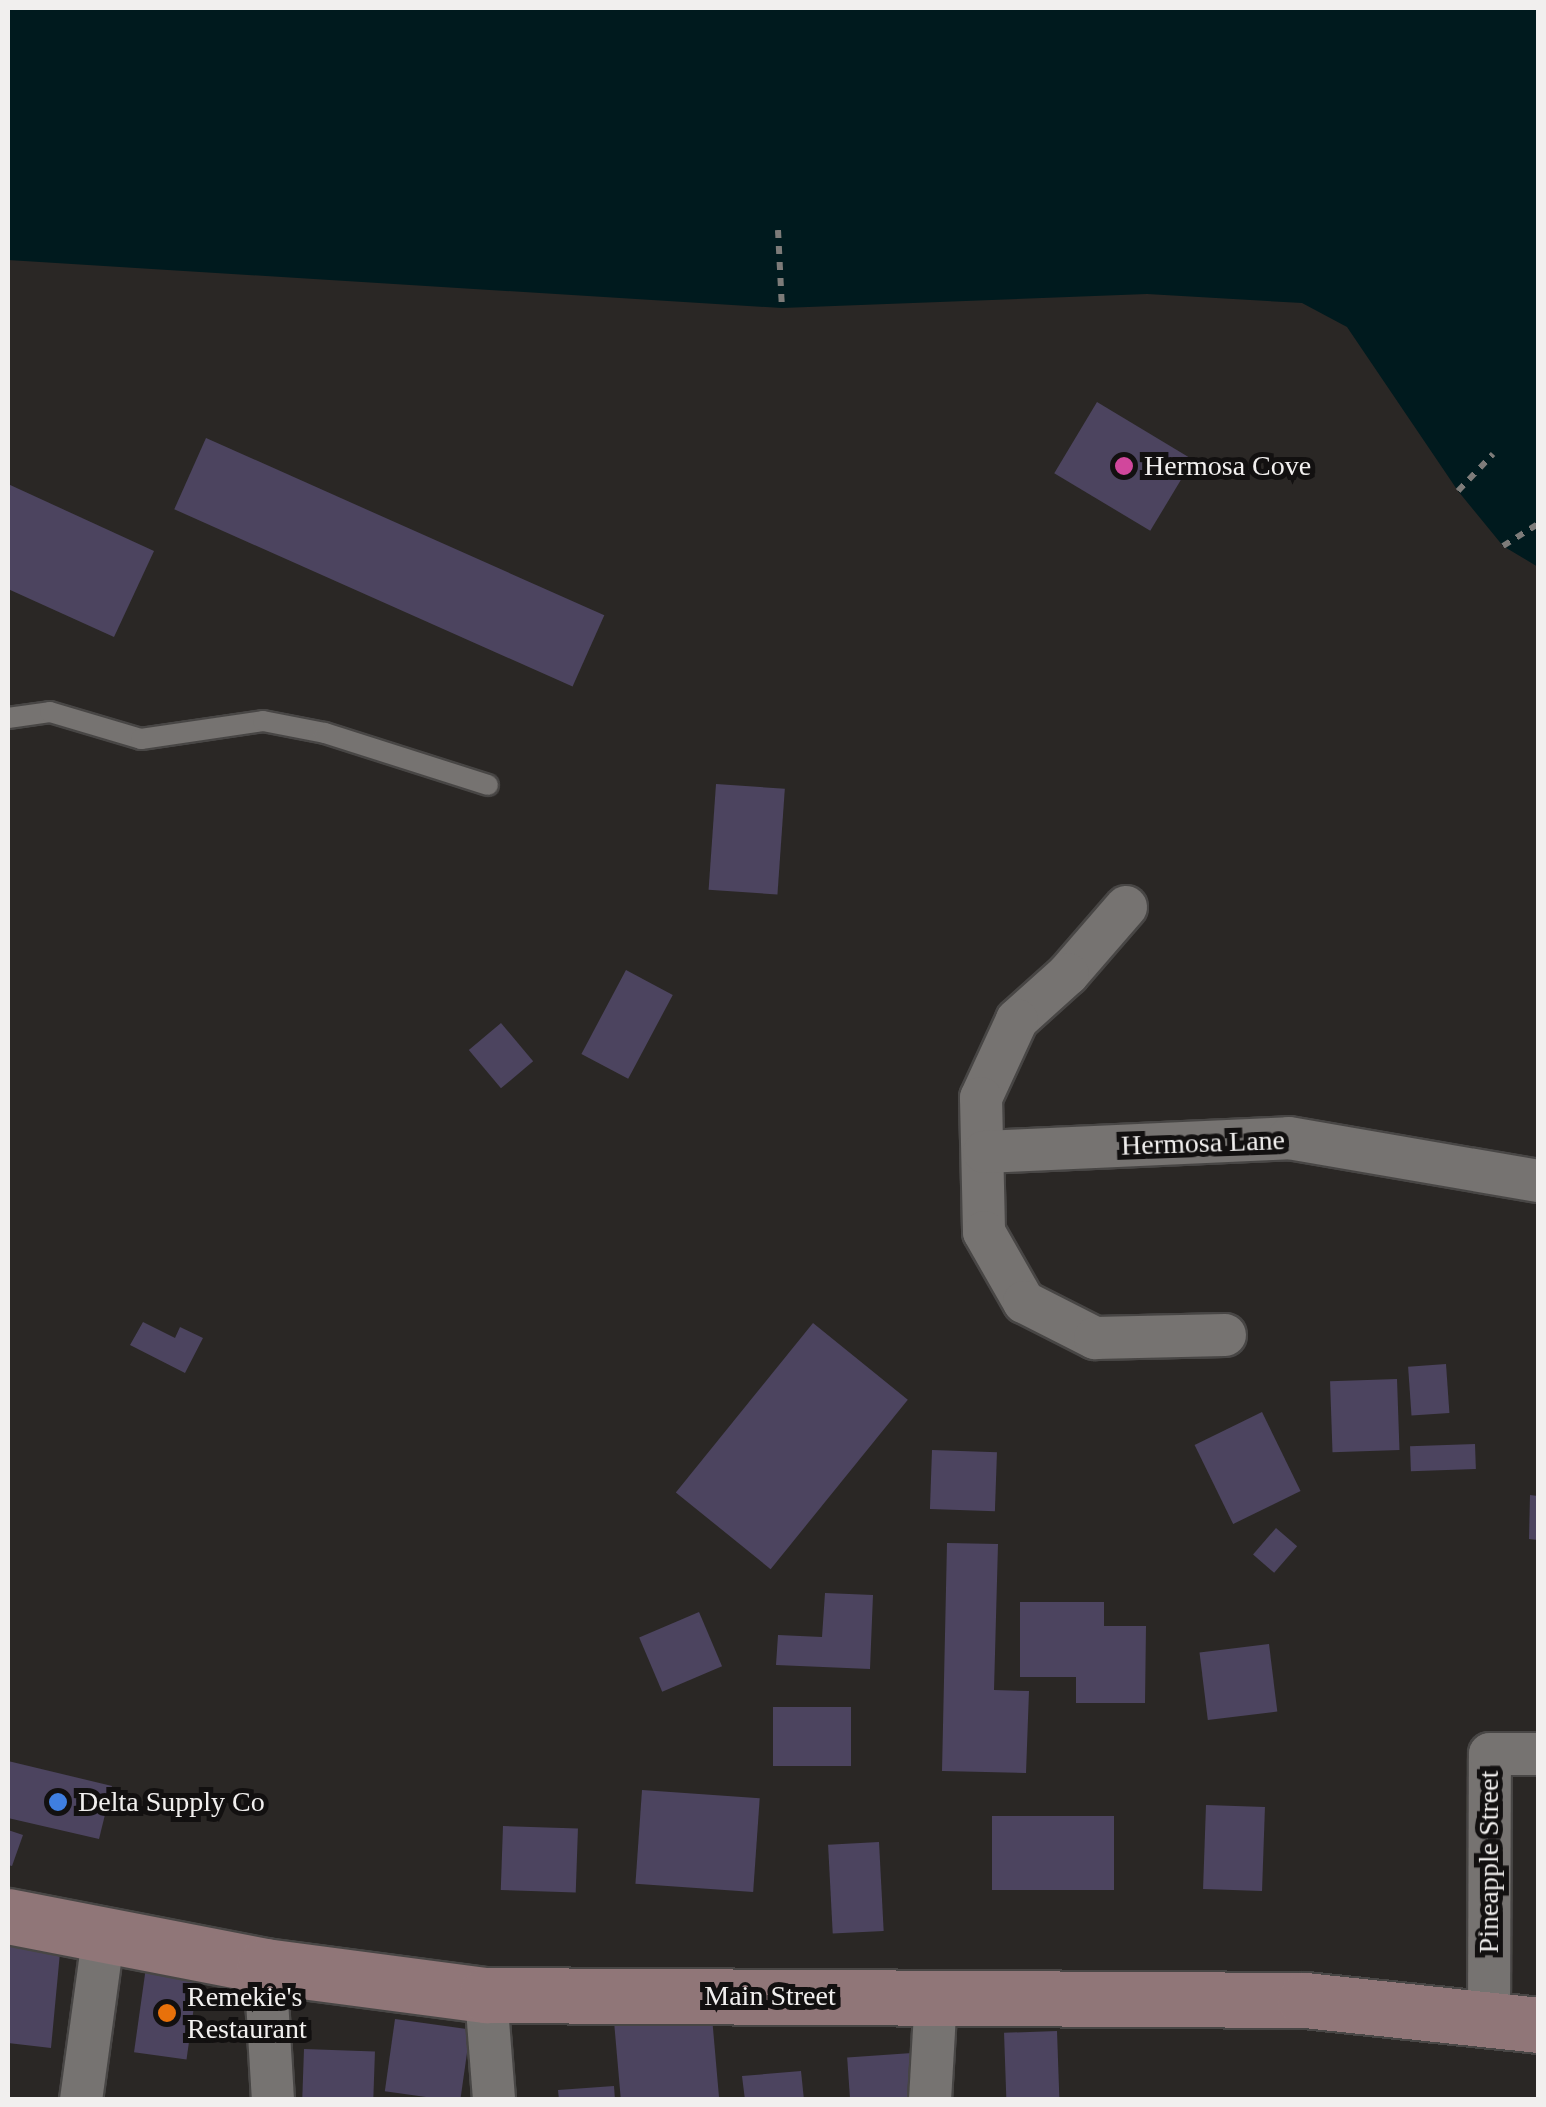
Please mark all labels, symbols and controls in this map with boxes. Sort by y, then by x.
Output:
place label: Hermosa Cove [1144,449,1311,483]
marker: Hermosa Cove [1113,455,1135,477]
street label: Hermosa Lane [1120,1123,1286,1163]
street label: Pineapple Street [1472,1771,1506,1953]
place label: Delta Supply Co [78,1785,265,1819]
marker: Delta Supply Co [47,1791,69,1813]
street label: Main Street [704,1979,836,2013]
place label: Remekie's Restaurant [187,1980,307,2046]
marker: Remekie's Restaurant [156,2002,178,2024]

